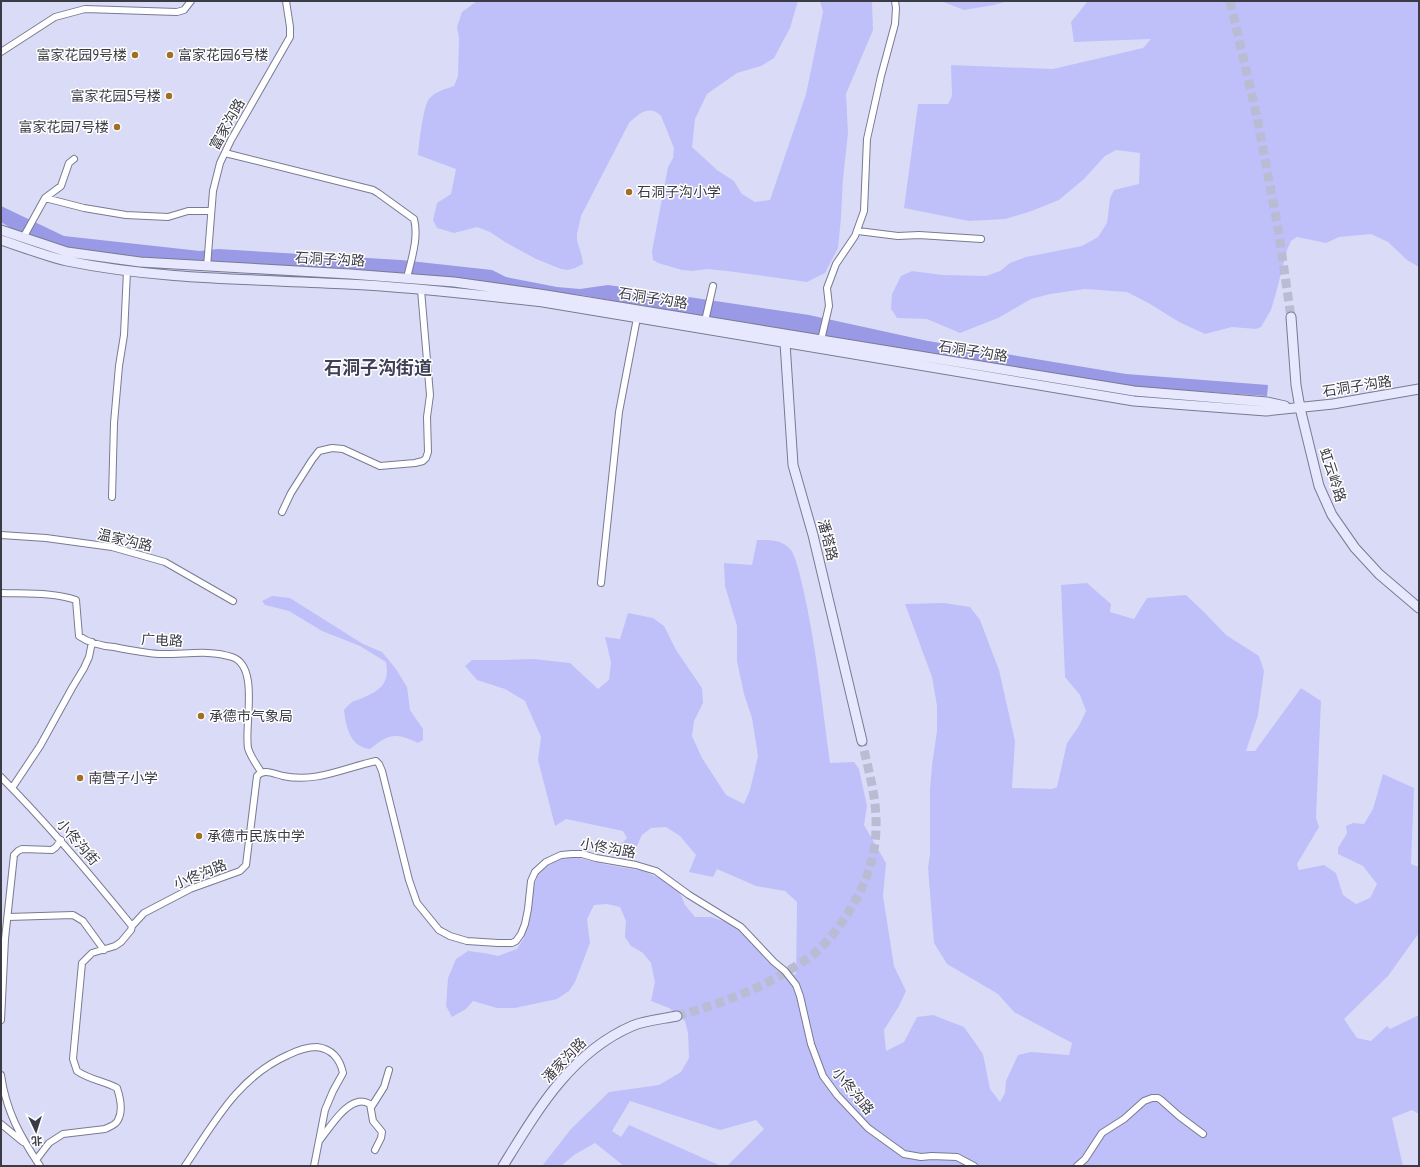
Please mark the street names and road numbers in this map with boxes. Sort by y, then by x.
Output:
street label: 富家沟路 [206,96,248,152]
street label: 石洞子沟路 [295,249,365,269]
street label: 石洞子沟路 [617,285,689,311]
street label: 石洞子沟路 [937,338,1009,364]
street label: 石洞子沟路 [1321,373,1393,399]
street label: 虹云岭路 [1317,446,1349,504]
street label: 潘塔路 [815,518,841,562]
street label: 温家沟路 [96,526,154,554]
street label: 广电路 [141,631,183,649]
street label: 小佟沟街 [54,816,102,868]
street label: 小佟沟路 [579,835,637,861]
street label: 小佟沟路 [171,856,229,892]
street label: 潘家沟路 [539,1034,589,1086]
street label: 小佟沟路 [829,1064,877,1118]

